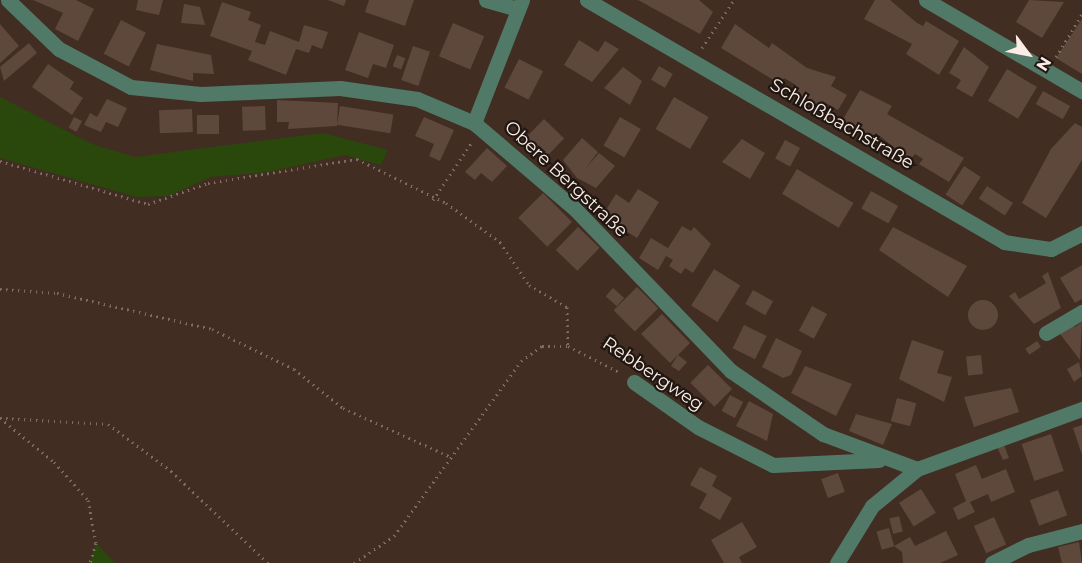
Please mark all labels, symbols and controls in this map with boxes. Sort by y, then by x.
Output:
north arrow [998,24,1058,84]
text: N [1032,53,1055,74]
street label: Schloßbachstraße [766,74,918,174]
street label: Obere Bergstraße [500,116,632,242]
street label: Rebbergweg [598,332,708,416]

